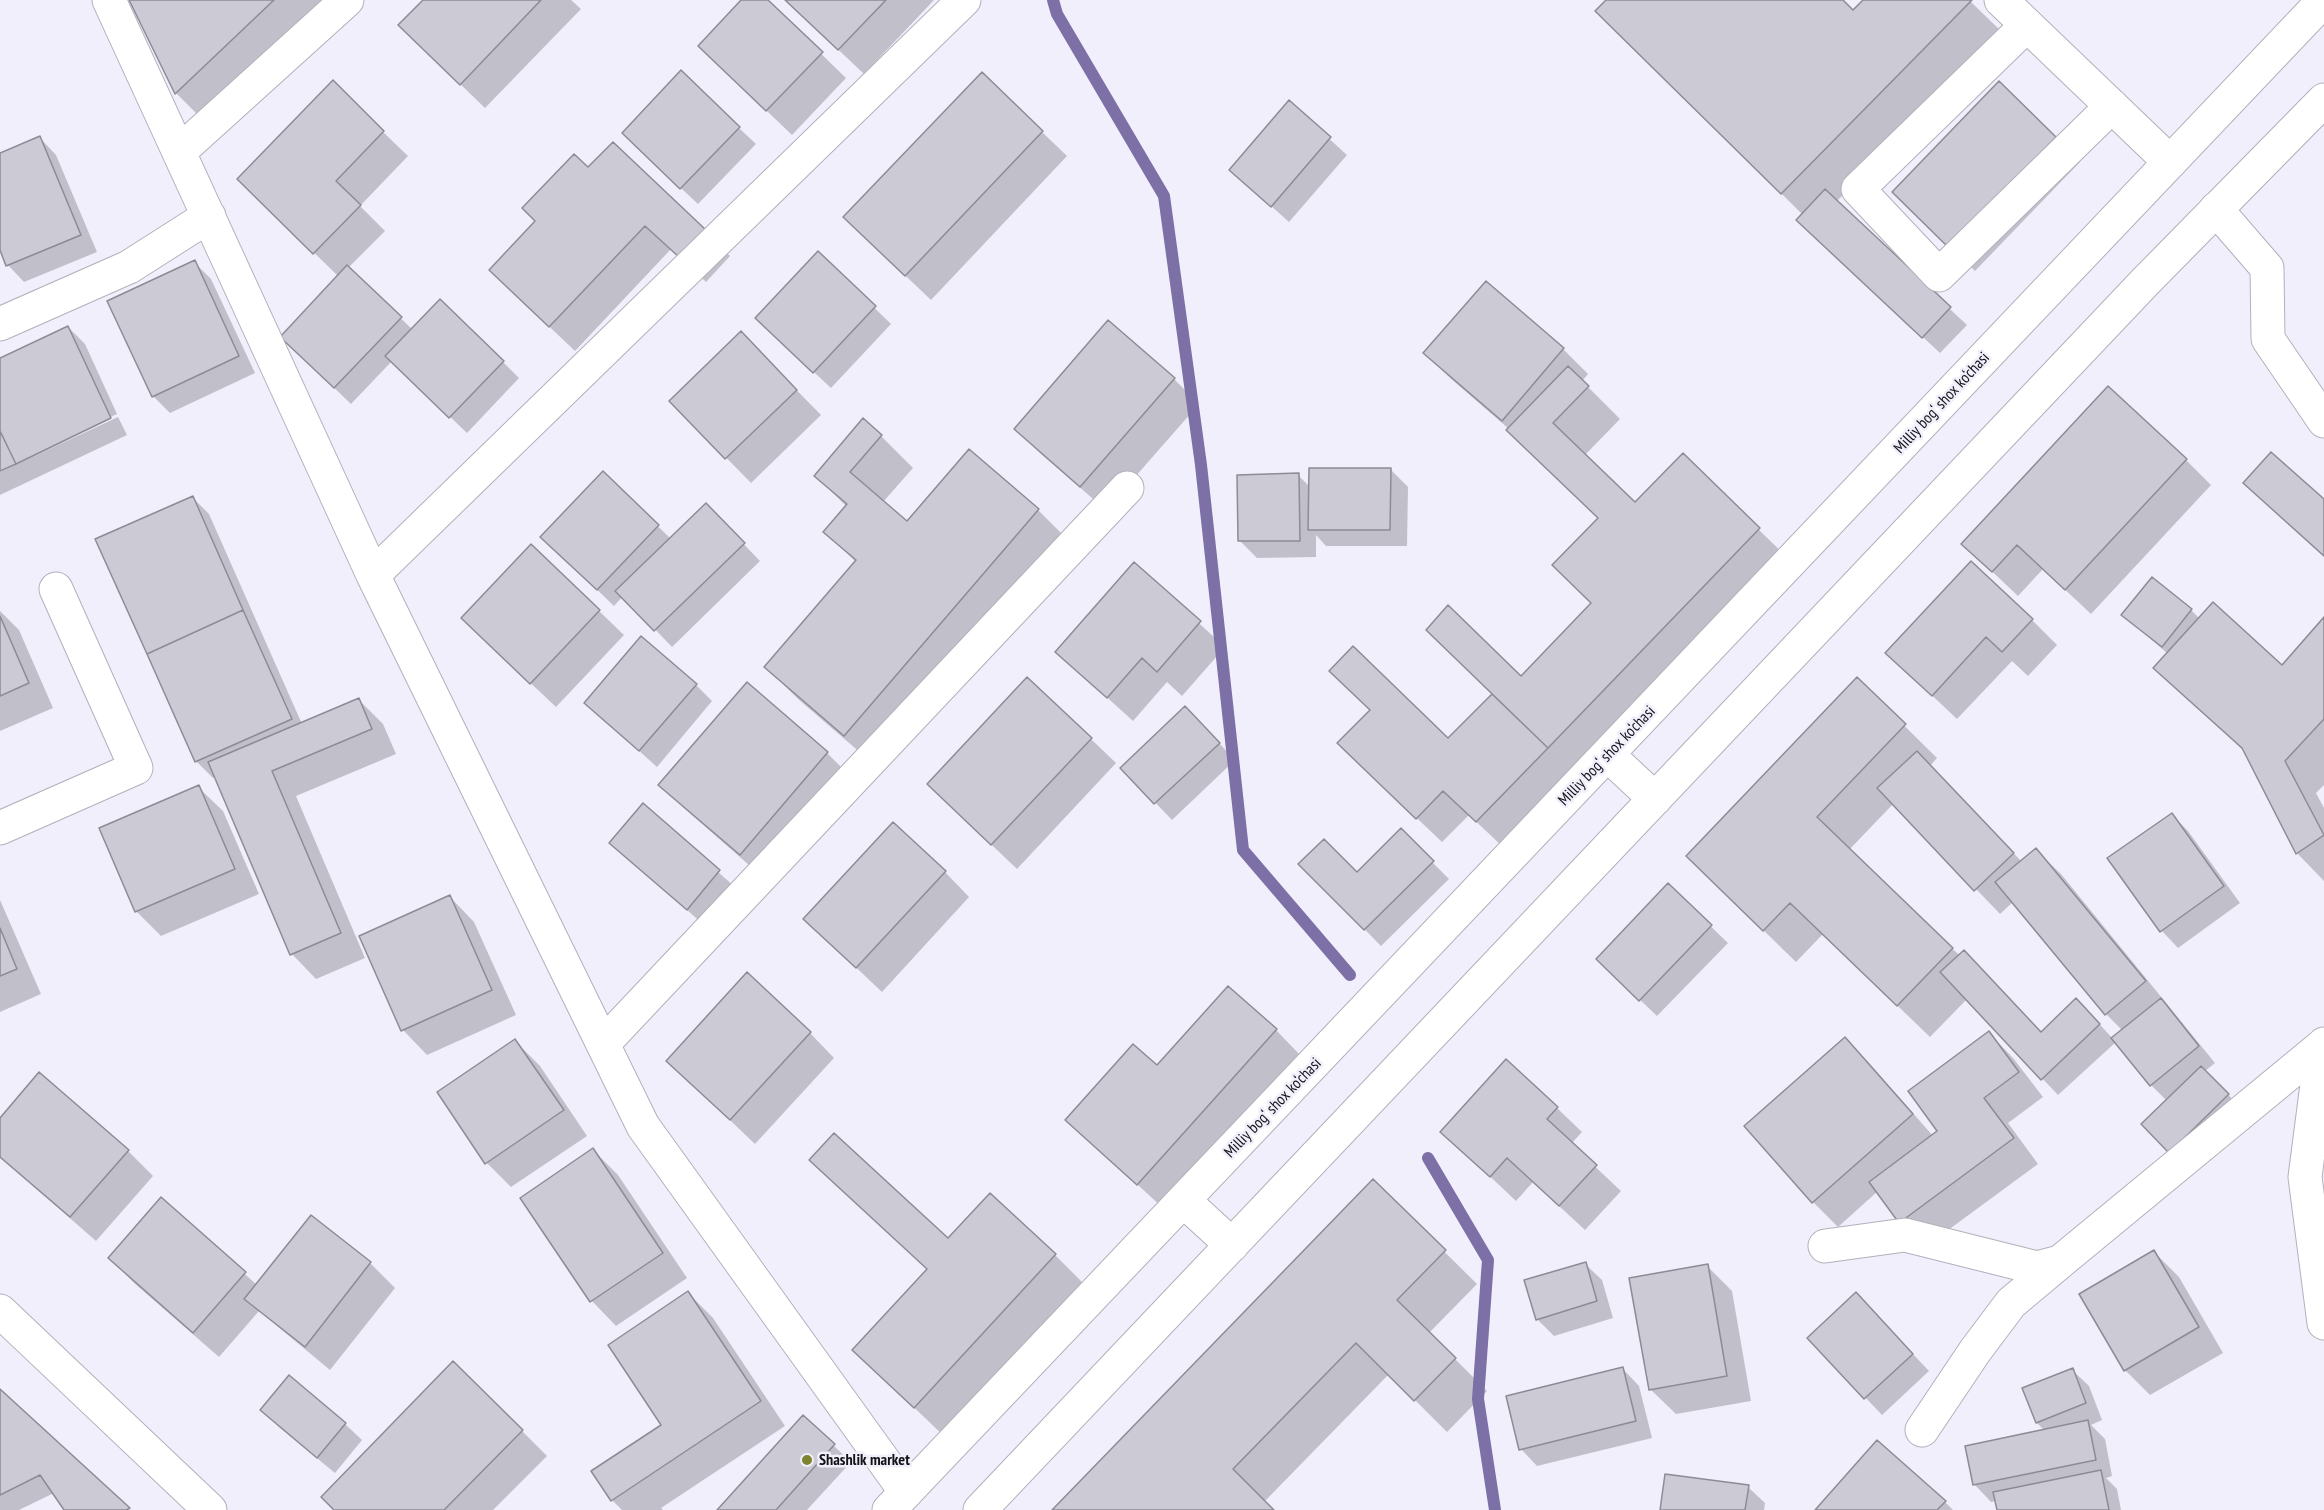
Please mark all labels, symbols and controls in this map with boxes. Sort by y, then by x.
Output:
street label: Milliy bog‘ shox ko‘chasi [1890,348,1994,458]
street label: Milliy bog‘ shox ko‘chasi [1554,702,1660,810]
street label: Milliy bog‘ shox ko‘chasi [1220,1054,1326,1162]
place label: Shashlik market [819,1450,910,1470]
marker: Shashlik market [800,1453,814,1467]

